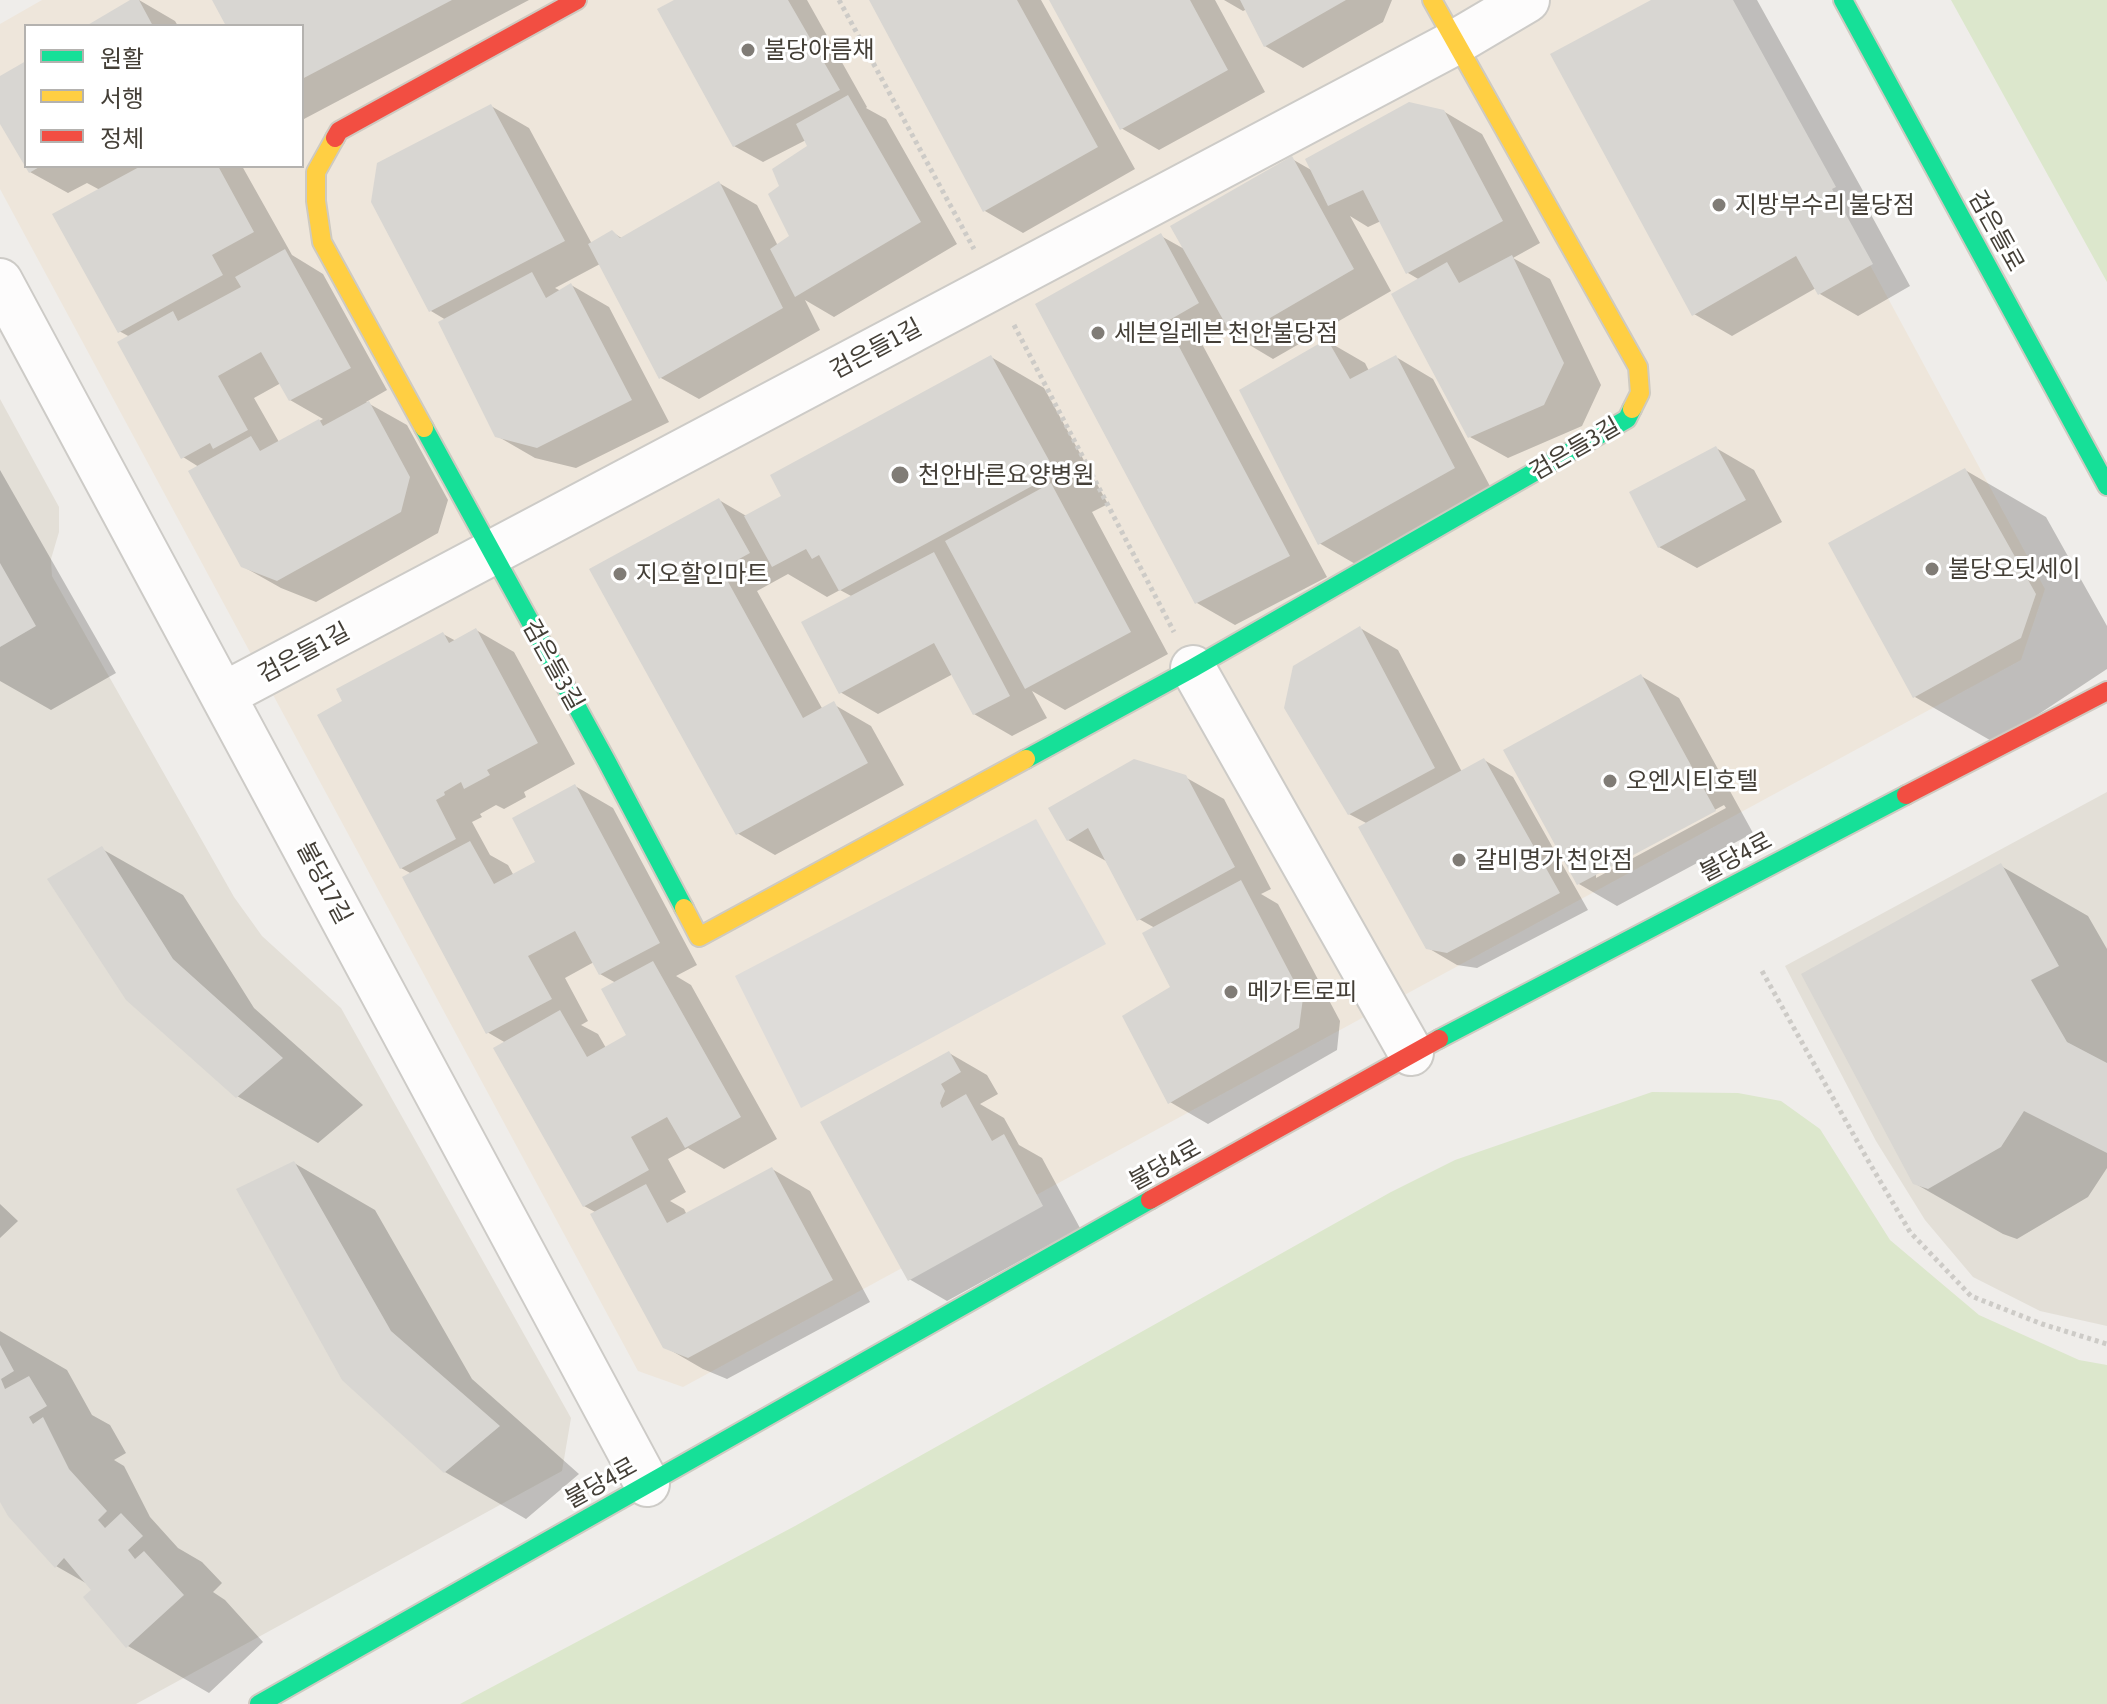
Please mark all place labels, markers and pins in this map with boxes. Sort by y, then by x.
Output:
place label: 불당아름채 [764,36,874,64]
marker: 불당아름채 [739,41,757,59]
place label: 지방부수리 불당점 [1735,191,1915,219]
marker: 지방부수리 불당점 [1710,196,1728,214]
place label: 세븐일레븐 천안불당점 [1114,319,1338,347]
marker: 세븐일레븐 천안불당점 [1089,324,1107,342]
place label: 천안바른요양병원 [918,461,1095,489]
marker: 천안바른요양병원 [889,464,911,486]
place label: 불당오딧세이 [1948,555,2080,583]
place label: 지오할인마트 [636,560,768,588]
marker: 불당오딧세이 [1923,560,1941,578]
marker: 지오할인마트 [611,565,629,583]
place label: 오엔시티호텔 [1626,767,1758,795]
marker: 오엔시티호텔 [1601,772,1619,790]
place label: 갈비명가 천안점 [1475,846,1633,874]
marker: 갈비명가 천안점 [1450,851,1468,869]
place label: 메가트로피 [1247,978,1357,1006]
marker: 메가트로피 [1222,983,1240,1001]

